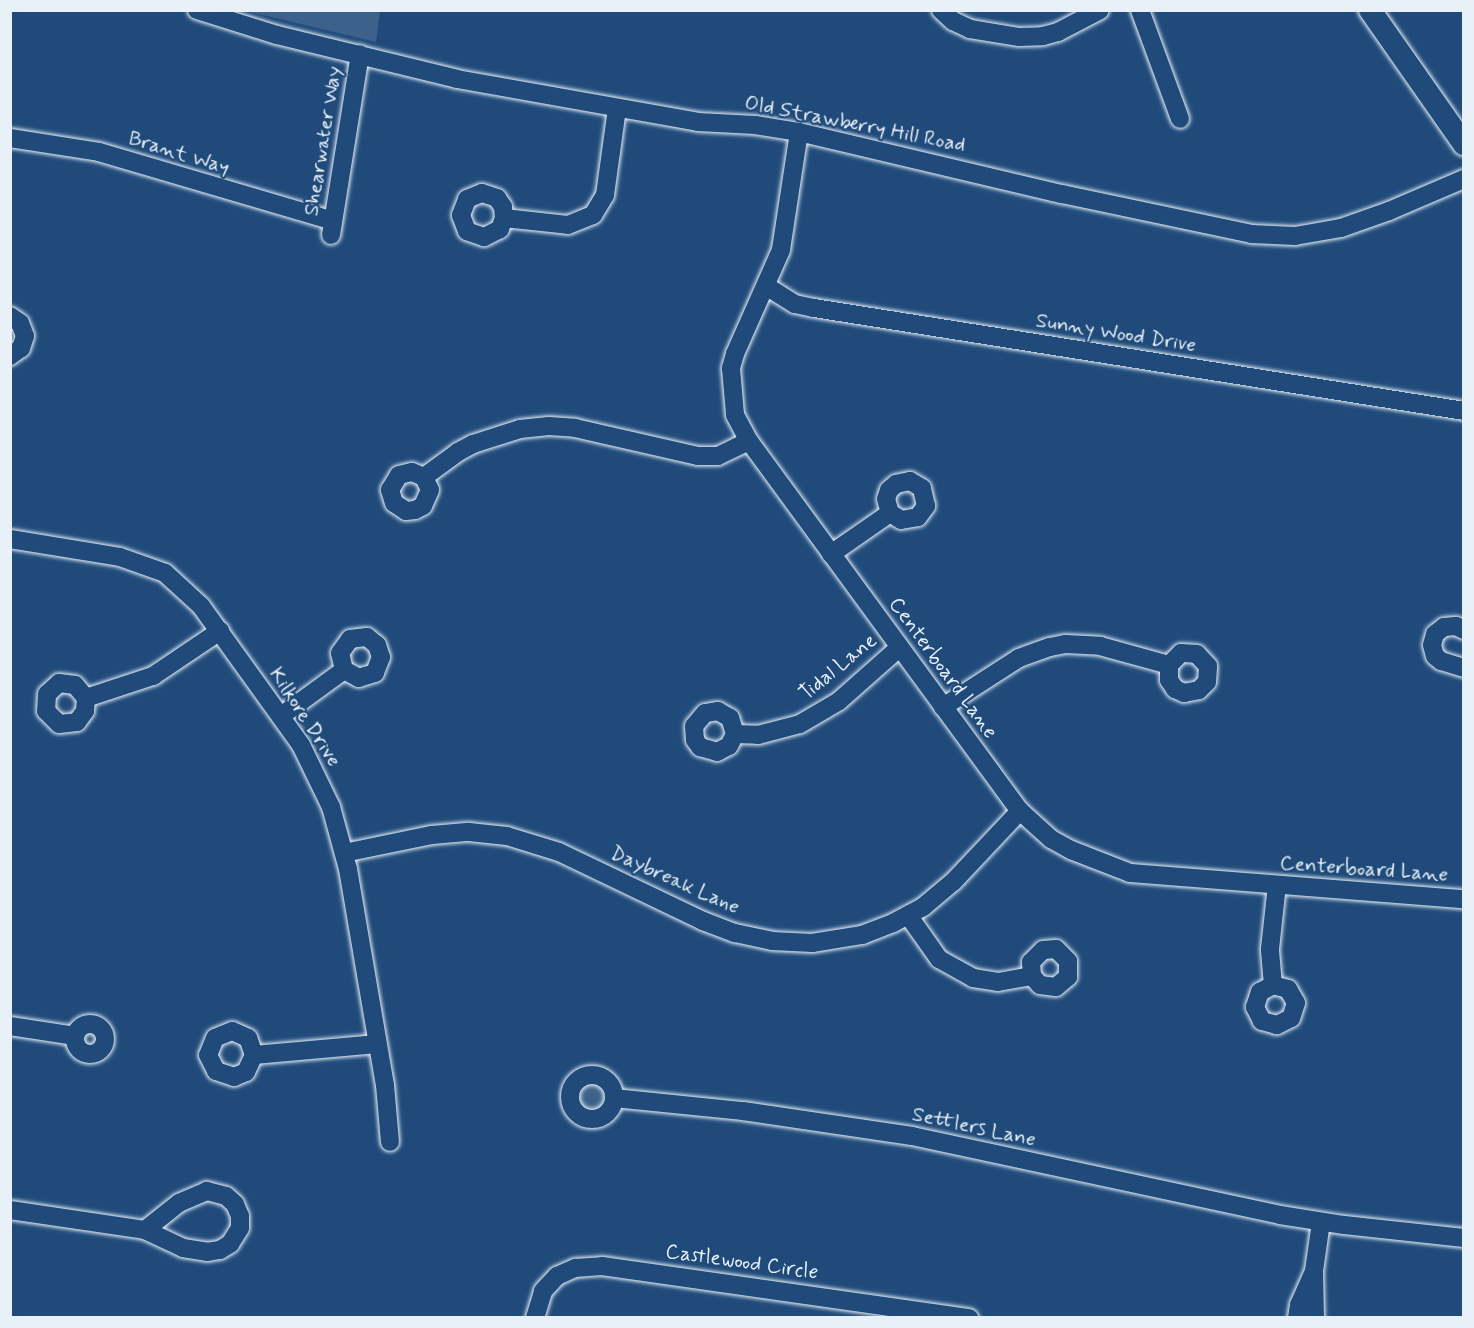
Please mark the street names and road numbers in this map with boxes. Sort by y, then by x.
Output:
street label: Shearwater Way [299,63,347,219]
street label: Old Strawberry Hill Road [745,91,965,157]
street label: Brant Way [124,125,234,181]
street label: Sunny Wood Drive [1033,308,1199,358]
street label: Centerboard Lane [884,593,1002,743]
street label: Tidal Lane [795,629,881,705]
street label: Kilkore Drive [264,663,346,771]
street label: Daybreak Lane [606,840,744,920]
street label: Centerboard Lane [1280,851,1448,887]
street label: Settlers Lane [910,1102,1038,1152]
street label: Castlewood Circle [664,1239,820,1285]

